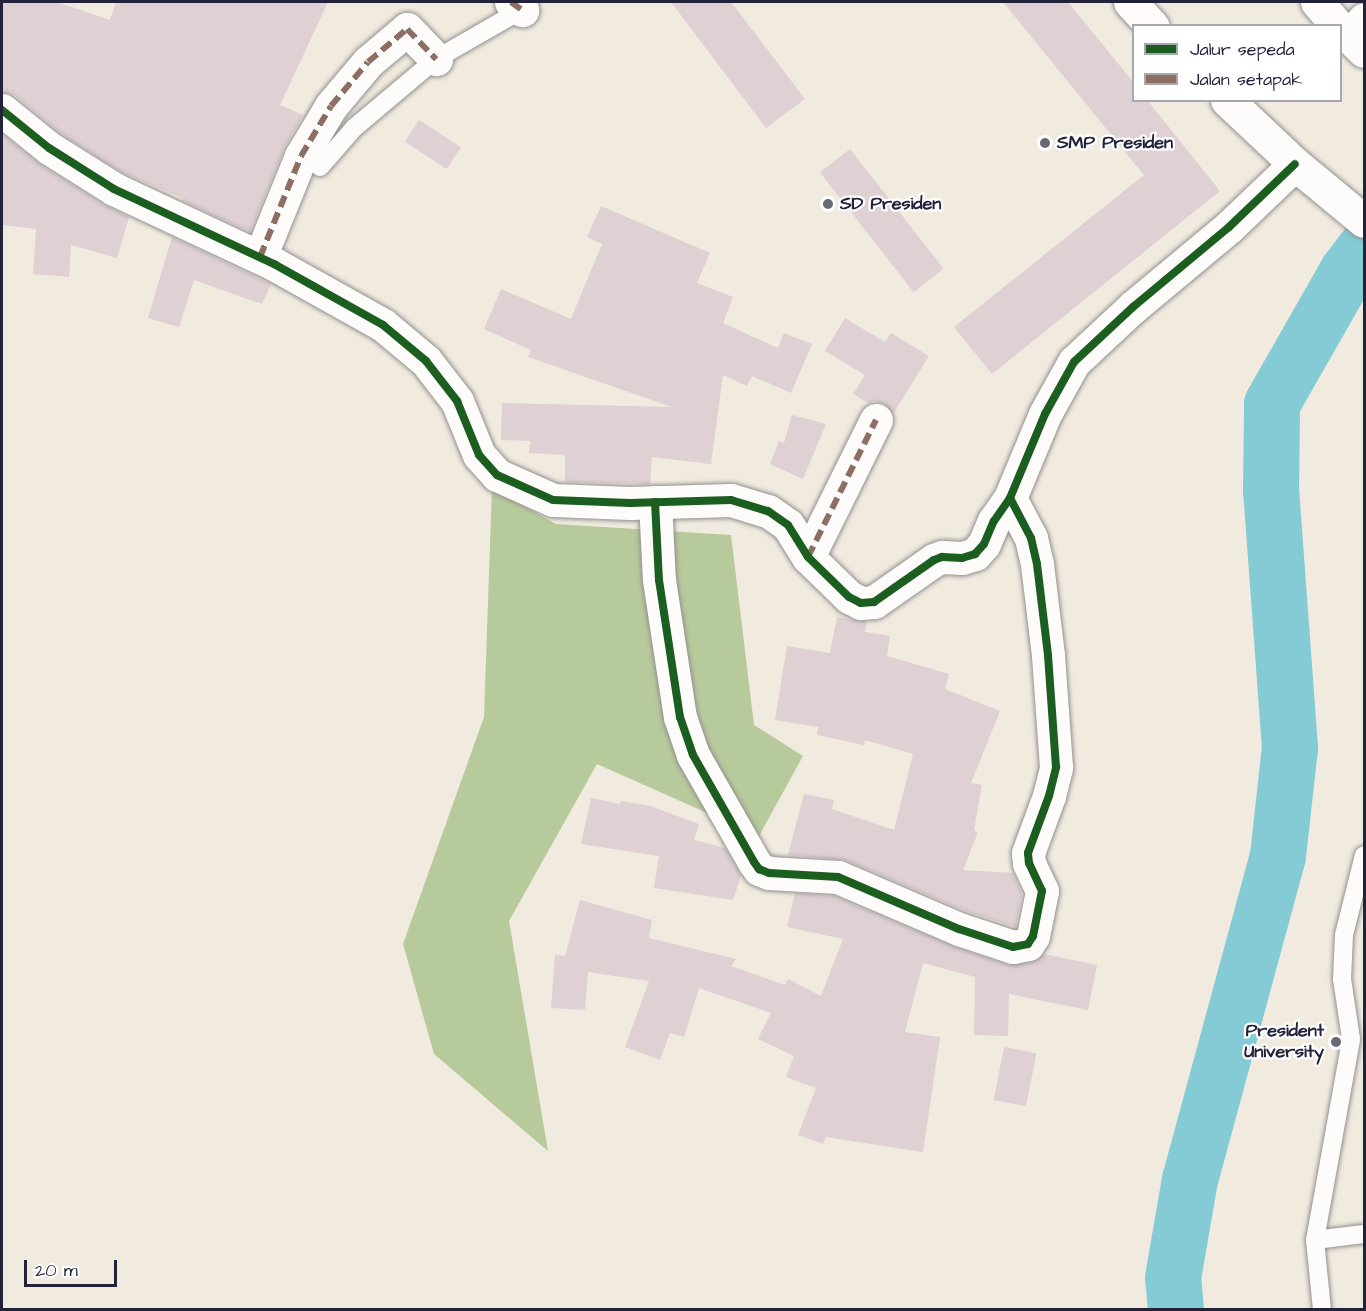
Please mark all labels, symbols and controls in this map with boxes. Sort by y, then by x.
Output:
legend [1132,24,1342,102]
text: Jalur sepeda [1190,37,1295,62]
text: Jalan setapak [1190,67,1302,92]
place label: SMP Presiden [1057,132,1173,154]
marker: SMP Presiden [1038,136,1052,150]
place label: SD Presiden [840,193,941,215]
marker: SD Presiden [821,197,835,211]
place label: President University [1244,1021,1324,1064]
marker: President University [1329,1035,1343,1049]
scale bar [27,1248,120,1286]
text: 20 m [35,1258,78,1283]

